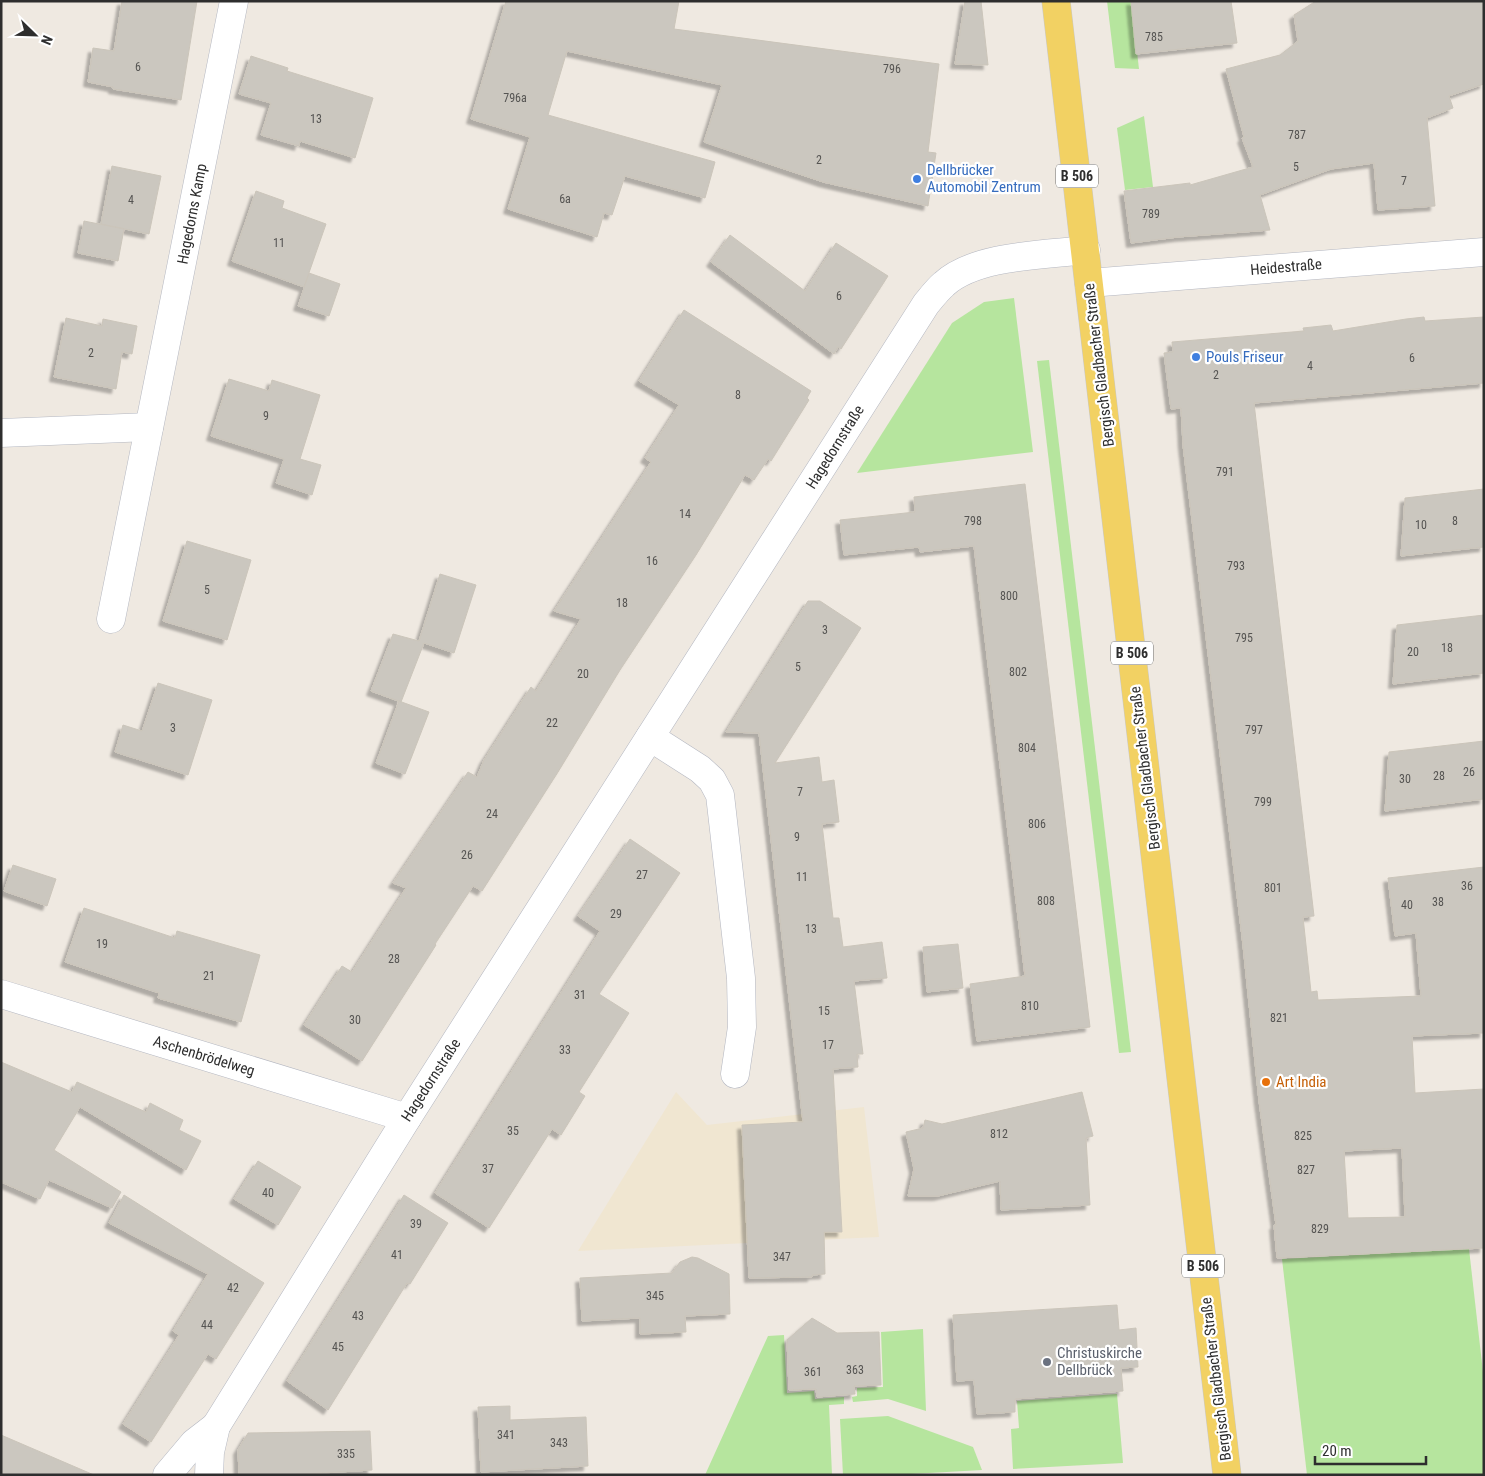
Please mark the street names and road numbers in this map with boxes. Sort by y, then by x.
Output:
street label: Hagedorns Kamp [173,162,211,266]
road number: B 506 [1056,165,1098,188]
street label: Heidestraße [1249,255,1323,279]
street label: Bergisch Gladbacher Straße [1080,282,1118,448]
street label: Hagedornstraße [802,402,868,492]
road number: B 506 [1111,641,1153,664]
street label: Bergisch Gladbacher Straße [1126,685,1164,851]
street label: Aschenbrödelweg [151,1032,257,1080]
street label: Hagedornstraße [397,1035,465,1125]
road number: B 506 [1182,1254,1224,1278]
street label: Bergisch Gladbacher Straße [1197,1296,1235,1462]

